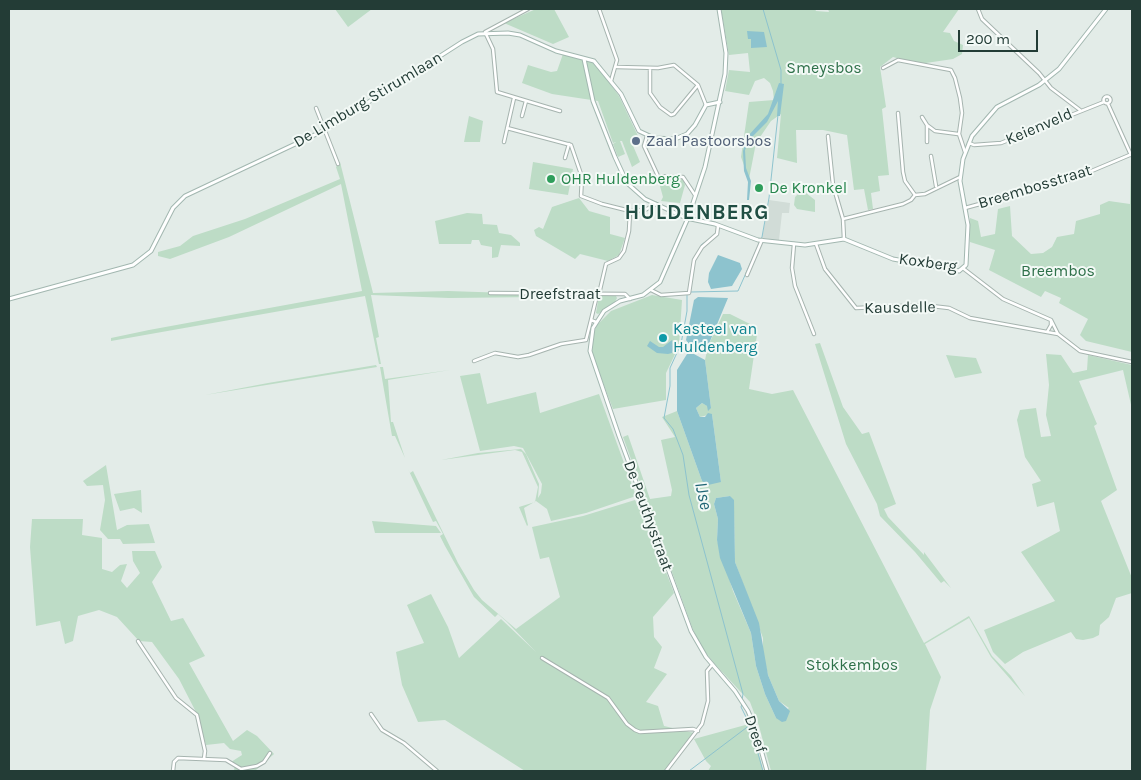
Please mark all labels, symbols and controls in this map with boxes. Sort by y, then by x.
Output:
scale bar [961,20,1041,52]
text: 200 m [966,30,1010,48]
street label: De Limburg Stirumlaan [290,48,446,152]
park label: Smeysbos [786,58,862,78]
street label: Keienveld [1003,104,1075,150]
place label: Zaal Pastoorsbos [646,131,772,151]
marker: Zaal Pastoorsbos [630,135,642,147]
street label: Breembosstraat [976,161,1094,213]
place label: OHR Huldenberg [561,169,680,189]
marker: OHR Huldenberg [545,173,557,185]
place label: De Kronkel [769,178,847,198]
marker: De Kronkel [753,182,765,194]
district label: HULDENBERG [623,200,771,226]
street label: Koxberg [897,249,959,277]
park label: Breembos [1021,261,1095,281]
street label: Dreefstraat [519,284,601,304]
street label: Kausdelle [864,298,936,318]
place label: Kasteel van Huldenberg [673,319,757,357]
marker: Kasteel van Huldenberg [657,332,669,344]
street label: De Peuthystraat [619,458,677,574]
water label: IJse [690,480,716,512]
park label: Stokkembos [806,655,898,675]
street label: Dreef [740,713,770,755]

